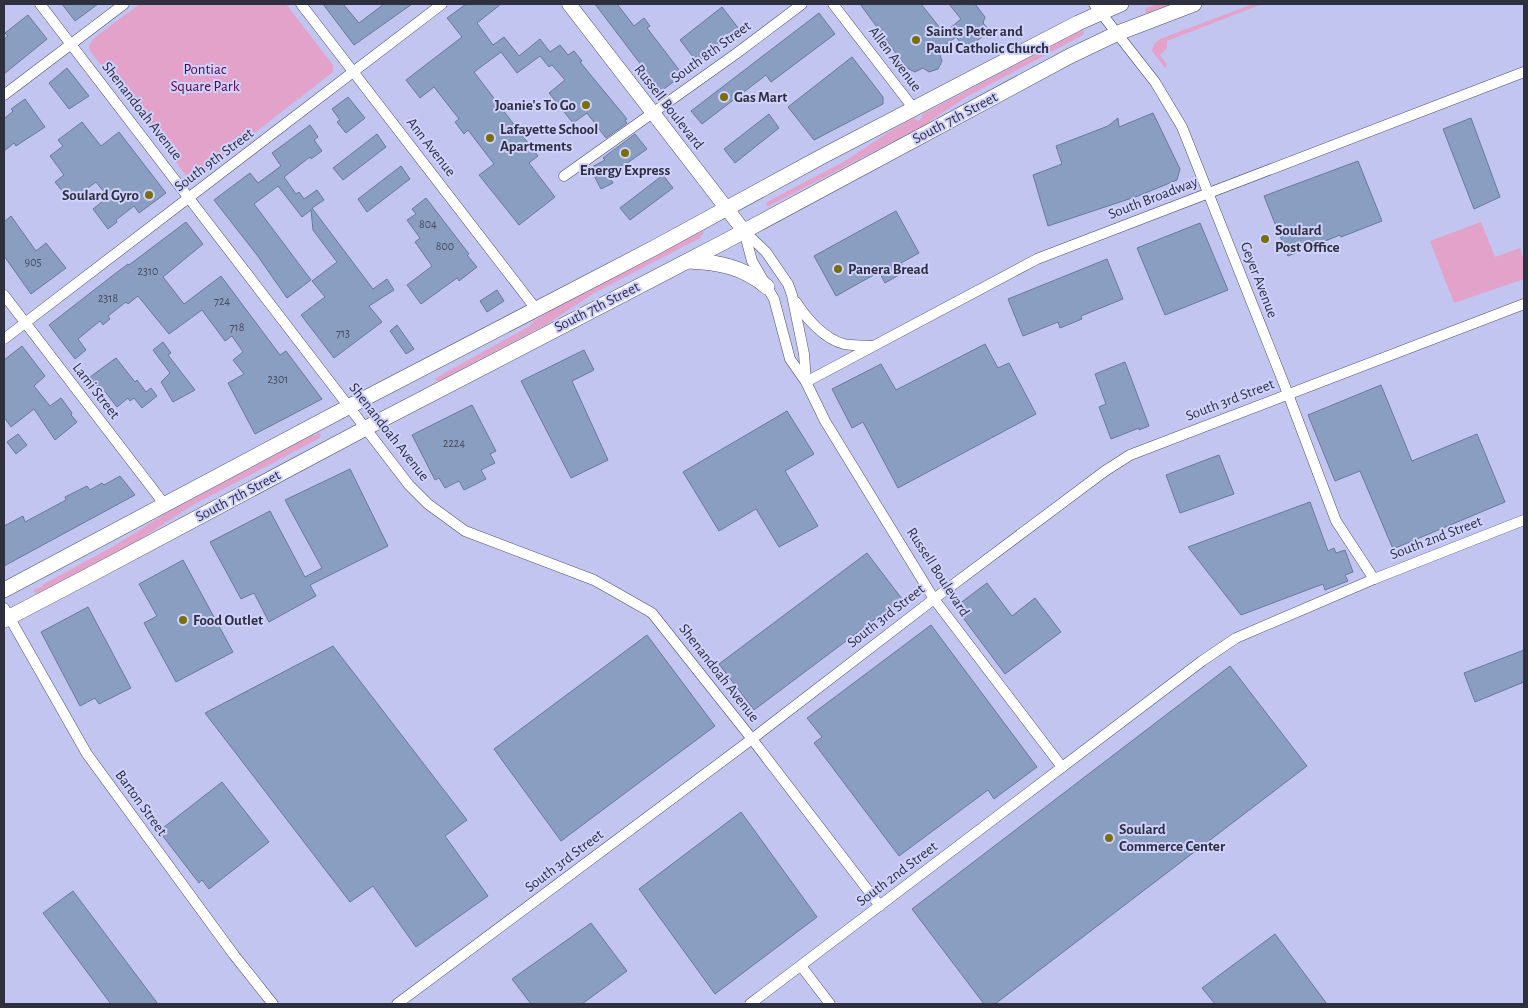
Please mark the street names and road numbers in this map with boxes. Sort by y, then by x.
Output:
street label: South 8th Street [668,18,754,86]
street label: Allen Avenue [866,24,924,94]
street label: Shenandoah Avenue [99,59,185,163]
street label: Russell Boulevard [632,62,707,152]
street label: South 7th Street [910,89,1000,147]
street label: Ann Avenue [404,115,459,179]
street label: South 9th Street [172,126,256,194]
street label: South Broadway [1106,174,1200,222]
street label: Geyer Avenue [1238,240,1280,320]
street label: South 7th Street [552,279,642,335]
street label: Lami Street [70,360,122,422]
street label: South 3rd Street [1184,376,1276,424]
street label: Shenandoah Avenue [346,380,432,484]
street label: South 7th Street [193,467,283,525]
street label: South 2nd Street [1388,514,1484,562]
street label: Russell Boulevard [904,525,972,619]
street label: South 3rd Street [845,581,928,651]
street label: Shenandoah Avenue [676,621,762,725]
street label: Barton Street [112,767,170,839]
street label: South 3rd Street [522,827,606,895]
street label: South 2nd Street [854,839,940,909]

